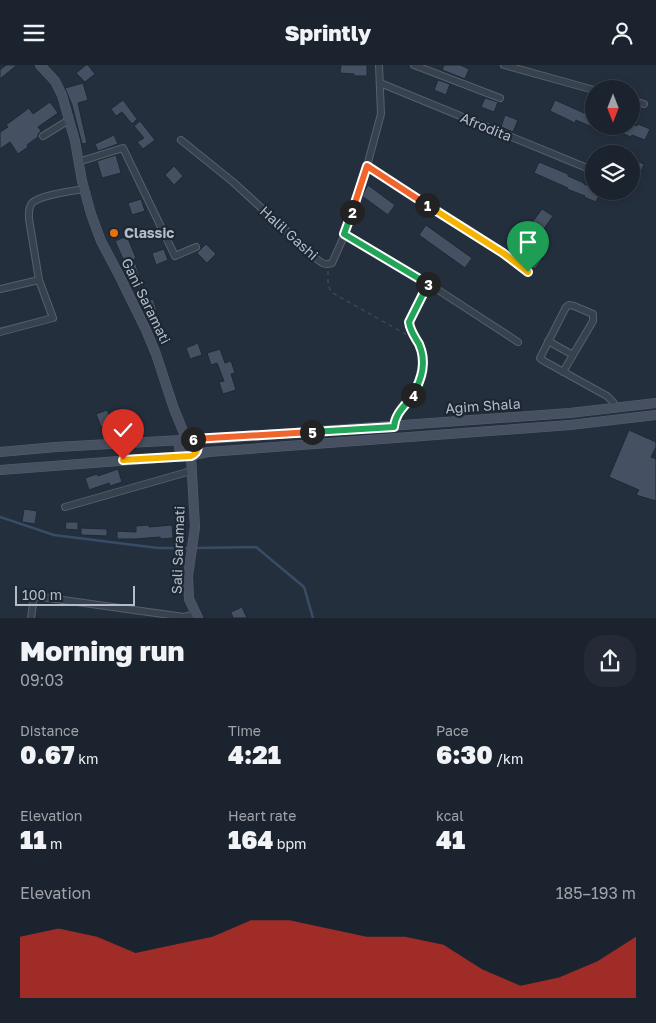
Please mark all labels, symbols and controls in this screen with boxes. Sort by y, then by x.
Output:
icon: menu [20,19,48,47]
text: Sprintly [285,19,371,46]
icon: person [608,19,636,47]
north arrow [585,80,640,135]
map controls [585,80,640,200]
street label: Afrodita [458,109,514,144]
button: layers [585,145,640,200]
pin: 1 [414,193,440,217]
text: 1 [424,197,431,214]
pin: 2 [340,199,364,225]
street label: Halil Gashi [257,202,322,263]
text: 2 [348,204,357,221]
pin [507,221,549,272]
place label: Classic [124,224,174,241]
marker: Classic [108,227,120,239]
icon: arrive [514,228,542,256]
street label: Gani Saramati [118,255,175,346]
pin: 3 [416,271,440,297]
text: 3 [424,276,433,293]
pin: 4 [400,383,426,407]
text: 4 [409,387,418,404]
street label: Agim Shala [445,394,521,417]
pin [102,409,144,460]
icon: check [109,416,137,444]
pin: 5 [300,419,324,445]
text: 5 [308,424,317,441]
pin: 6 [180,427,206,451]
text: 6 [189,431,198,448]
street label: Sali Saramati [167,506,188,594]
scale bar [15,583,135,606]
text: 100 m [22,586,62,603]
text: Morning run [20,634,184,667]
button: share [584,635,636,687]
text: 09:03 [20,670,64,690]
text: Distance [20,722,79,739]
text: Time [228,722,261,739]
text: Pace [436,722,469,739]
text: 0.67 [20,739,75,770]
text: 4:21 [228,739,281,770]
text: 6:30 [436,739,493,770]
text: km [75,750,99,767]
text: /km [493,750,523,767]
text: Elevation [20,807,82,824]
text: Heart rate [228,807,296,824]
text: kcal [436,807,464,824]
text: 11 [20,824,46,855]
text: 164 [228,824,273,855]
text: 41 [436,824,465,855]
text: m [46,835,62,852]
text: bpm [273,835,306,852]
text: Elevation [20,883,91,903]
text: 185–193 m [556,883,636,903]

